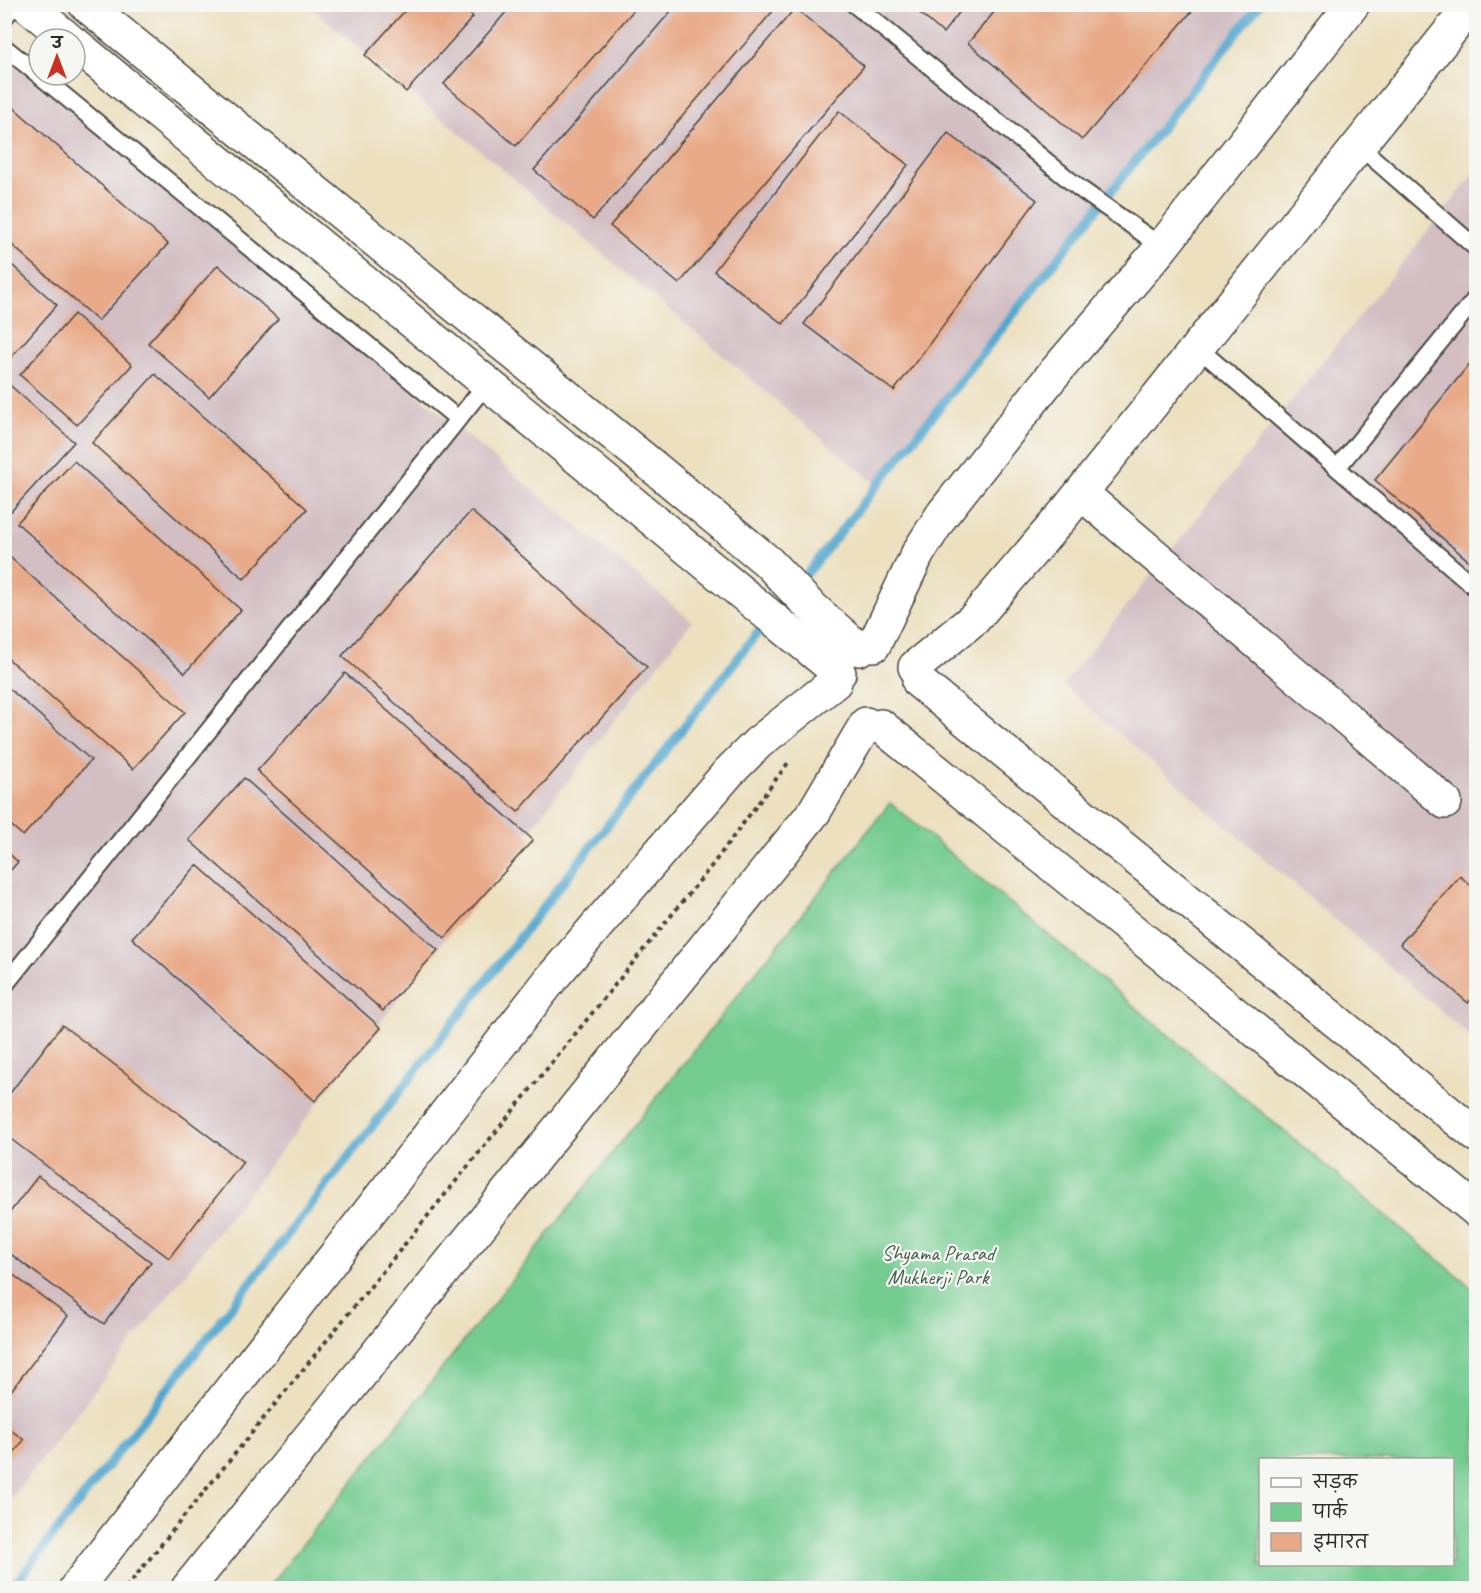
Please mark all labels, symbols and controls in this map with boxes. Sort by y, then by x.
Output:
north arrow [27,27,87,87]
text: उ [50,33,64,53]
park label: Shyama Prasad Mukherji Park [882,1240,997,1290]
legend [1259,1458,1454,1566]
text: सड़क [1312,1471,1358,1493]
text: पार्क [1312,1498,1348,1523]
text: इमारत [1313,1531,1369,1553]

